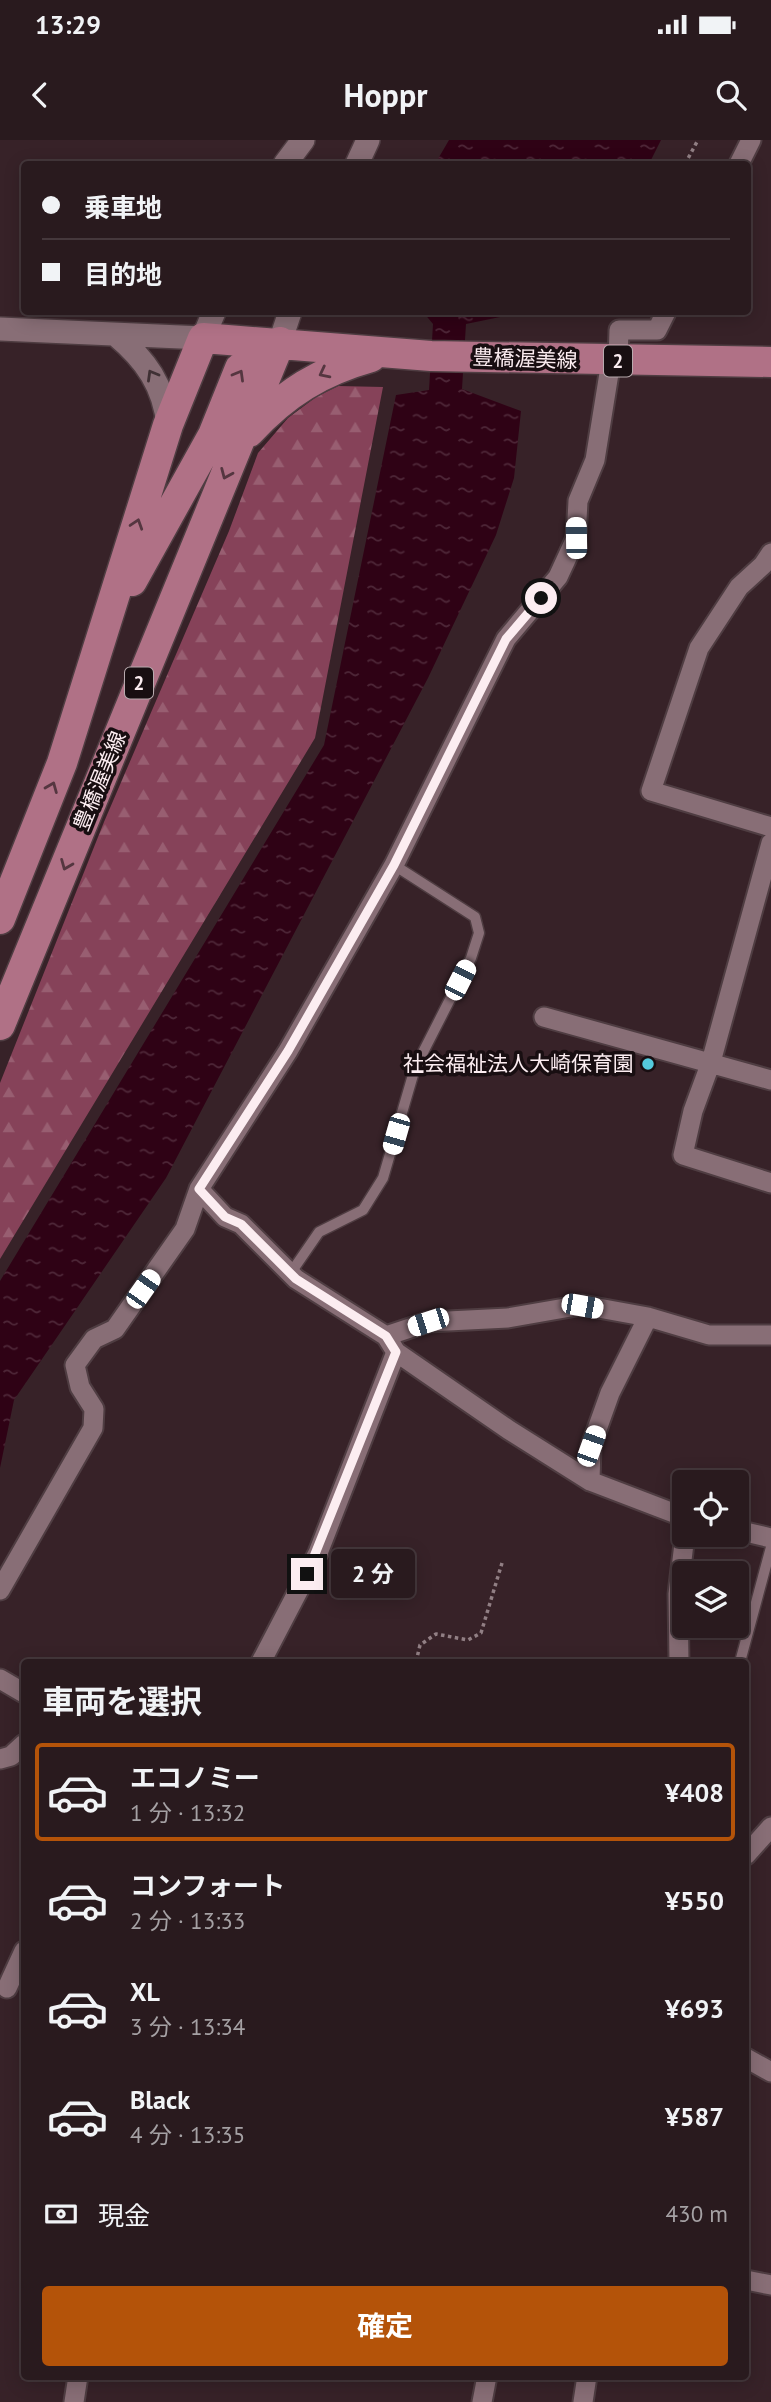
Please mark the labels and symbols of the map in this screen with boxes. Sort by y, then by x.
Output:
street label: 豊橋渥美線 [472,343,578,374]
road number: 2 [604,346,632,376]
one-way arrow [319,365,331,379]
one-way arrow [147,369,160,382]
one-way arrow [231,370,244,383]
one-way arrow [221,467,235,479]
car [566,517,587,559]
one-way arrow [129,519,143,531]
route start [525,582,557,614]
road number: 2 [125,668,153,698]
street label: 豊橋渥美線 [67,727,132,835]
one-way arrow [44,782,58,794]
one-way arrow [60,859,74,871]
car [442,957,479,1003]
place label: 社会福祉法人大崎保育園 [403,1050,634,1077]
marker: 社会福祉法人大崎保育園 [640,1056,656,1072]
car [381,1111,412,1157]
car [123,1266,164,1312]
car [560,1292,605,1320]
car [405,1306,452,1338]
car [574,1423,609,1469]
callout: 2 分 [332,1550,416,1598]
route end [291,1558,323,1590]

